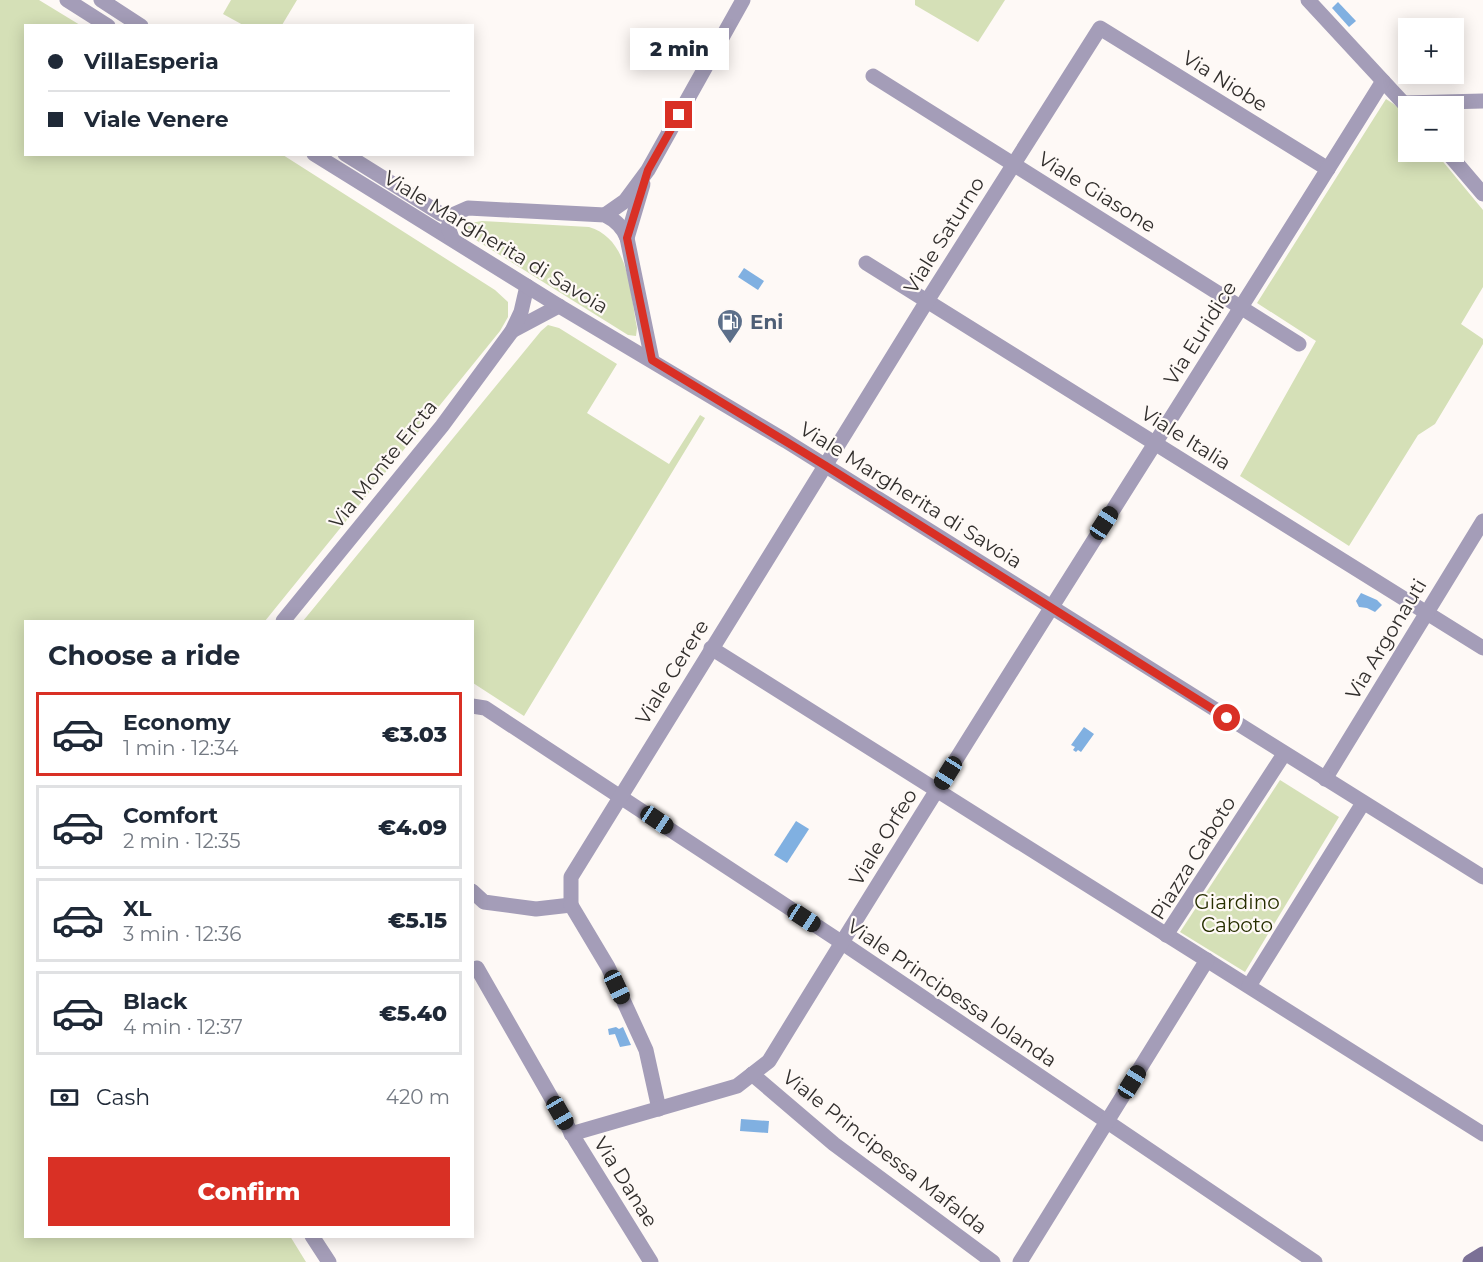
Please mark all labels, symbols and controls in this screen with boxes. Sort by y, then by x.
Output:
map controls [1398,18,1464,162]
button: + [1398,18,1464,84]
callout: 2 min [630,28,728,70]
text: 2 min [650,37,709,61]
street label: Via Niobe [1178,45,1272,117]
text: VillaEsperia [84,48,219,75]
button: − [1398,96,1464,162]
route end [665,101,692,128]
text: Viale Venere [84,106,229,133]
street label: Viale Giasone [1034,146,1160,238]
street label: Viale Margherita di Savoia [379,165,613,319]
street label: Viale Saturno [899,172,989,298]
street label: Via Euridice [1159,277,1241,389]
fuel station icon: Eni [715,307,745,345]
place label: Eni [750,310,783,334]
street label: Via Monte Ercta [324,395,442,533]
street label: Viale Italia [1137,401,1235,475]
street label: Viale Margherita di Savoia [795,417,1027,573]
car [1087,503,1121,543]
street label: Via Argonauti [1341,574,1431,704]
street label: Viale Cerere [630,615,714,729]
text: Choose a ride [48,639,240,672]
route start [1213,704,1240,731]
icon: car [51,707,105,761]
text: Economy [123,709,231,736]
text: €3.03 [382,721,447,748]
text: 1 min · 12:34 [123,736,238,760]
car [931,753,965,793]
street label: Viale Orfeo [844,784,922,890]
street label: Piazza Caboto [1145,792,1241,924]
icon: car [51,800,105,854]
text: Comfort [123,802,218,829]
car [637,802,677,838]
text: €4.09 [378,814,447,841]
text: 2 min · 12:35 [123,829,240,853]
park label: Giardino Caboto [1194,890,1280,937]
icon: car [51,893,105,947]
text: XL [123,895,152,922]
car [784,901,824,935]
text: €5.15 [388,907,447,934]
street label: Viale Principessa Iolanda [843,914,1061,1072]
text: 3 min · 12:36 [123,922,241,946]
car [601,967,633,1007]
icon: car [51,986,105,1040]
text: Black [123,988,187,1015]
text: €5.40 [379,1000,447,1027]
text: 4 min · 12:37 [123,1015,243,1039]
car [1115,1062,1149,1102]
street label: Viale Principessa Mafalda [778,1065,992,1239]
icon: cash [48,1081,81,1114]
text: Cash [96,1084,150,1111]
text: 420 m [386,1085,450,1109]
car [543,1093,577,1133]
street label: Via Danae [589,1132,663,1232]
button: Confirm [48,1157,450,1226]

